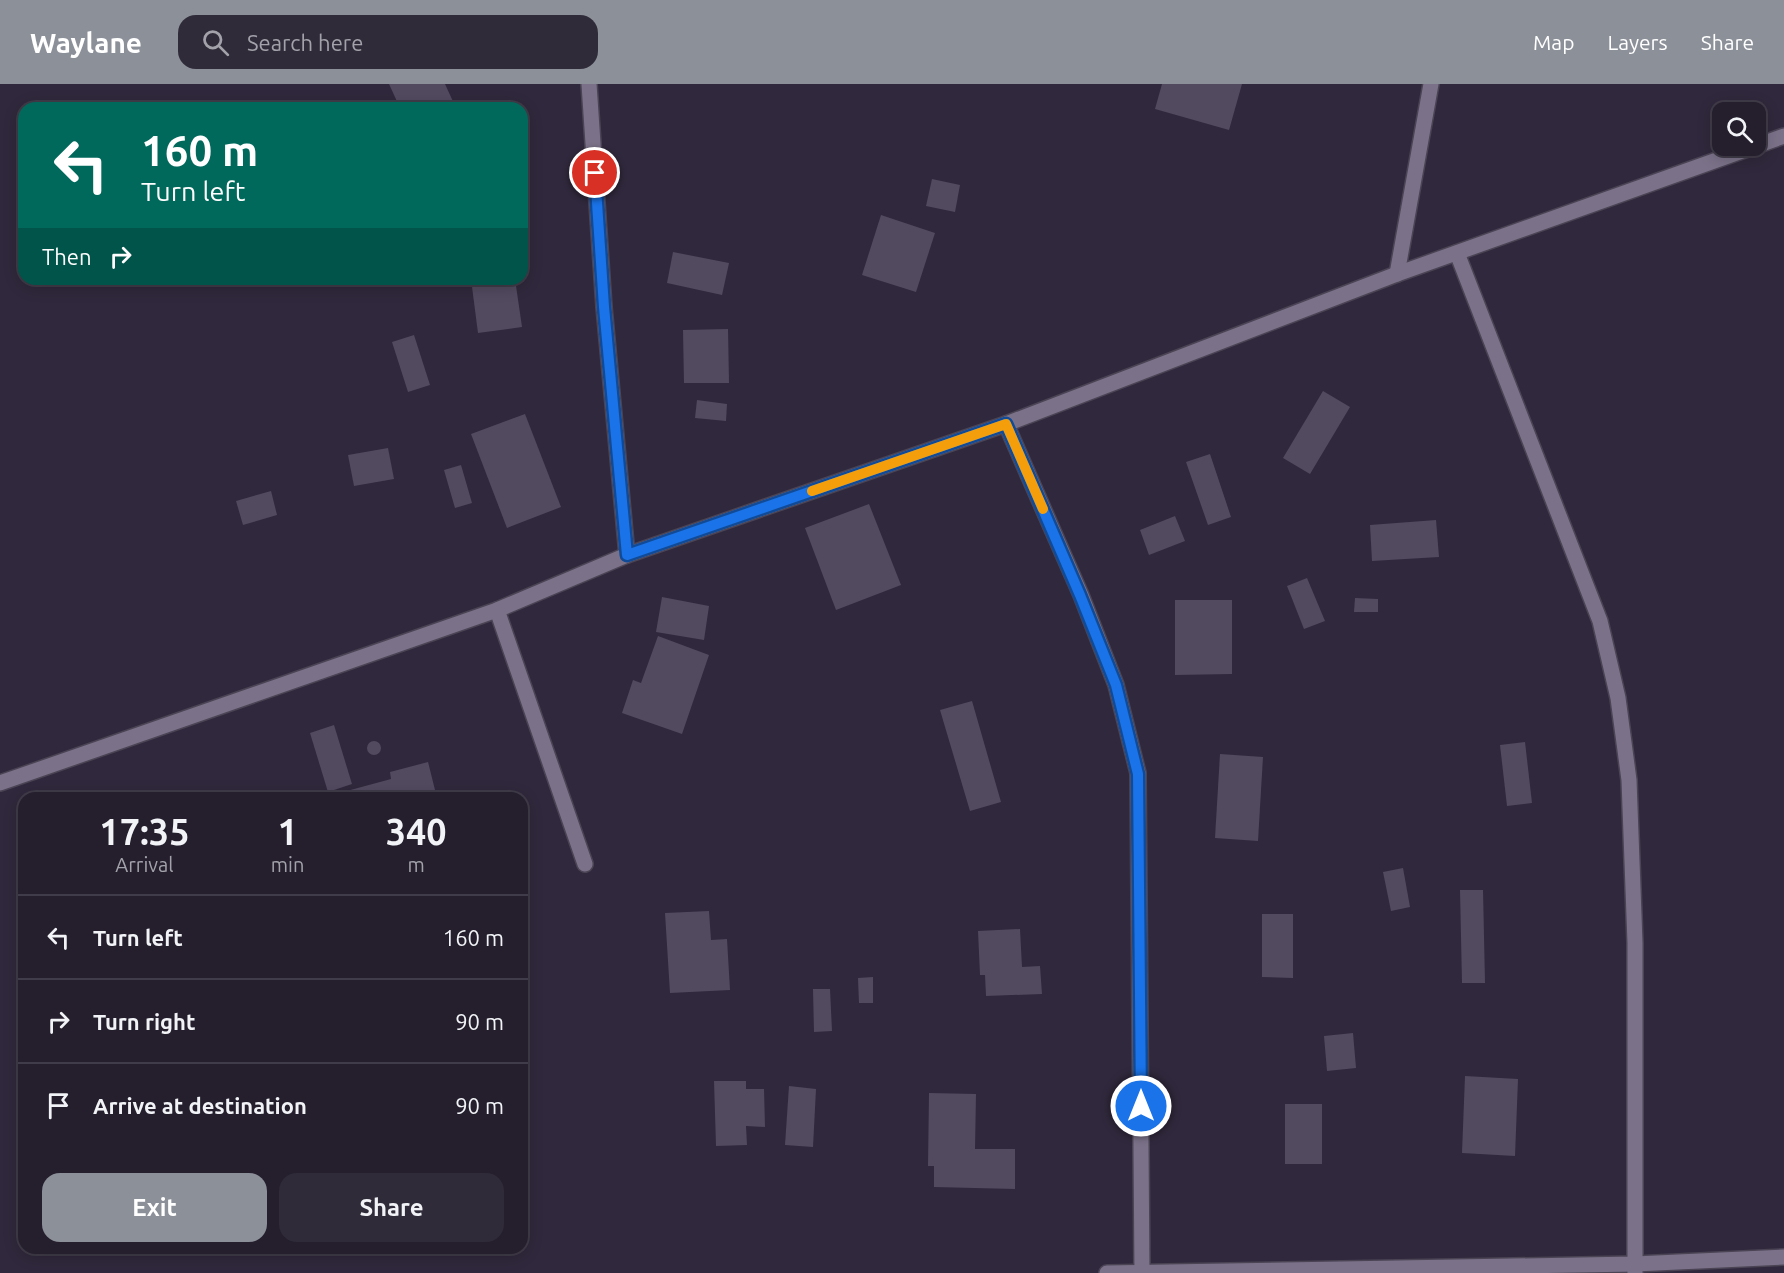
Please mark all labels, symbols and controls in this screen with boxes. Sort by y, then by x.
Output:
search box [178,15,598,69]
icon: search [199,26,232,59]
text: Waylane [30,27,142,58]
text: Search here [247,30,363,55]
text: Map [1533,30,1574,54]
text: Layers [1607,30,1668,54]
text: Share [1701,30,1754,54]
map controls [1712,102,1766,156]
button: search [1712,102,1766,156]
icon: left [42,126,120,204]
text: 160 m [141,127,258,174]
pin [569,147,620,198]
icon: arrive [578,156,611,189]
text: Turn left [141,176,245,206]
icon: right [104,240,137,273]
text: Then [42,244,92,269]
text: 17:35 [99,811,189,852]
text: 1 [277,811,298,852]
text: 340 [386,811,447,852]
text: Arrival [115,853,174,876]
text: min [271,853,304,876]
text: m [408,853,425,876]
icon: left [42,921,75,954]
text: Turn left [93,925,183,950]
text: 160 m [443,925,504,950]
icon: right [42,1005,75,1038]
text: Turn right [93,1009,195,1034]
text: 90 m [455,1009,504,1034]
position arrow [1109,1074,1173,1138]
icon: arrive [42,1089,75,1122]
text: Arrive at destination [93,1093,307,1118]
text: 90 m [455,1093,504,1118]
button: Exit [42,1173,267,1242]
button: Share [279,1173,504,1242]

